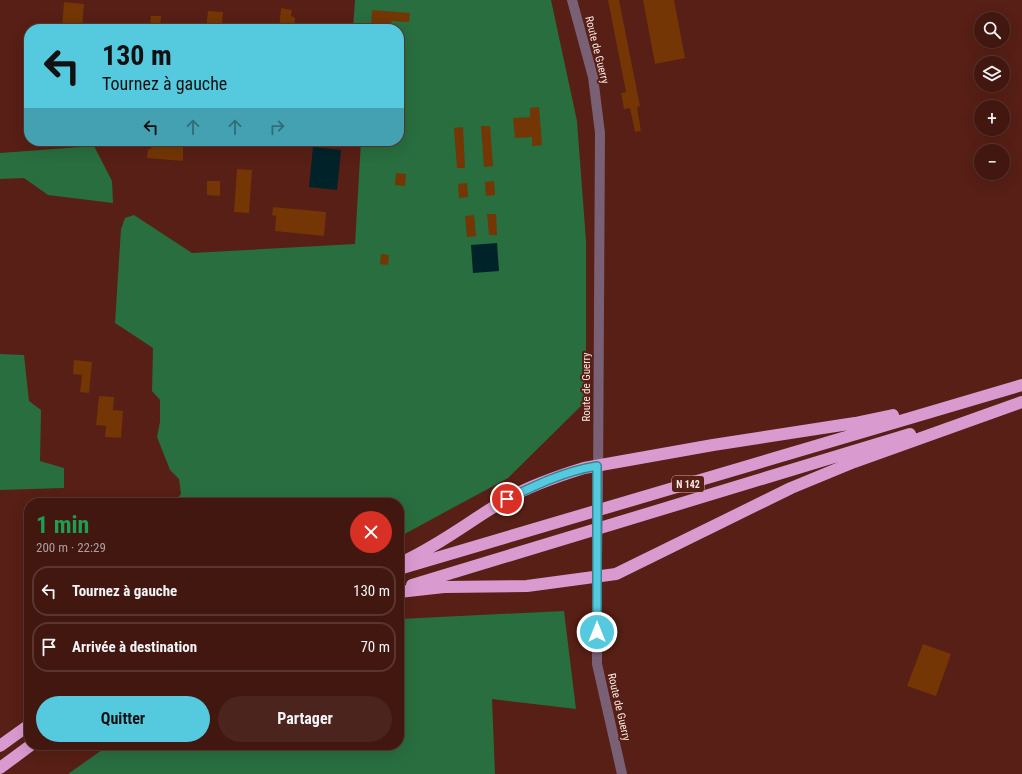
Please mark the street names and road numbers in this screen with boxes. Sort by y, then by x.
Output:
street label: Route de Guerry [582,15,612,86]
street label: Route de Guerry [580,352,593,422]
road number: N 142 [672,476,704,492]
street label: Route de Guerry [605,672,633,743]

